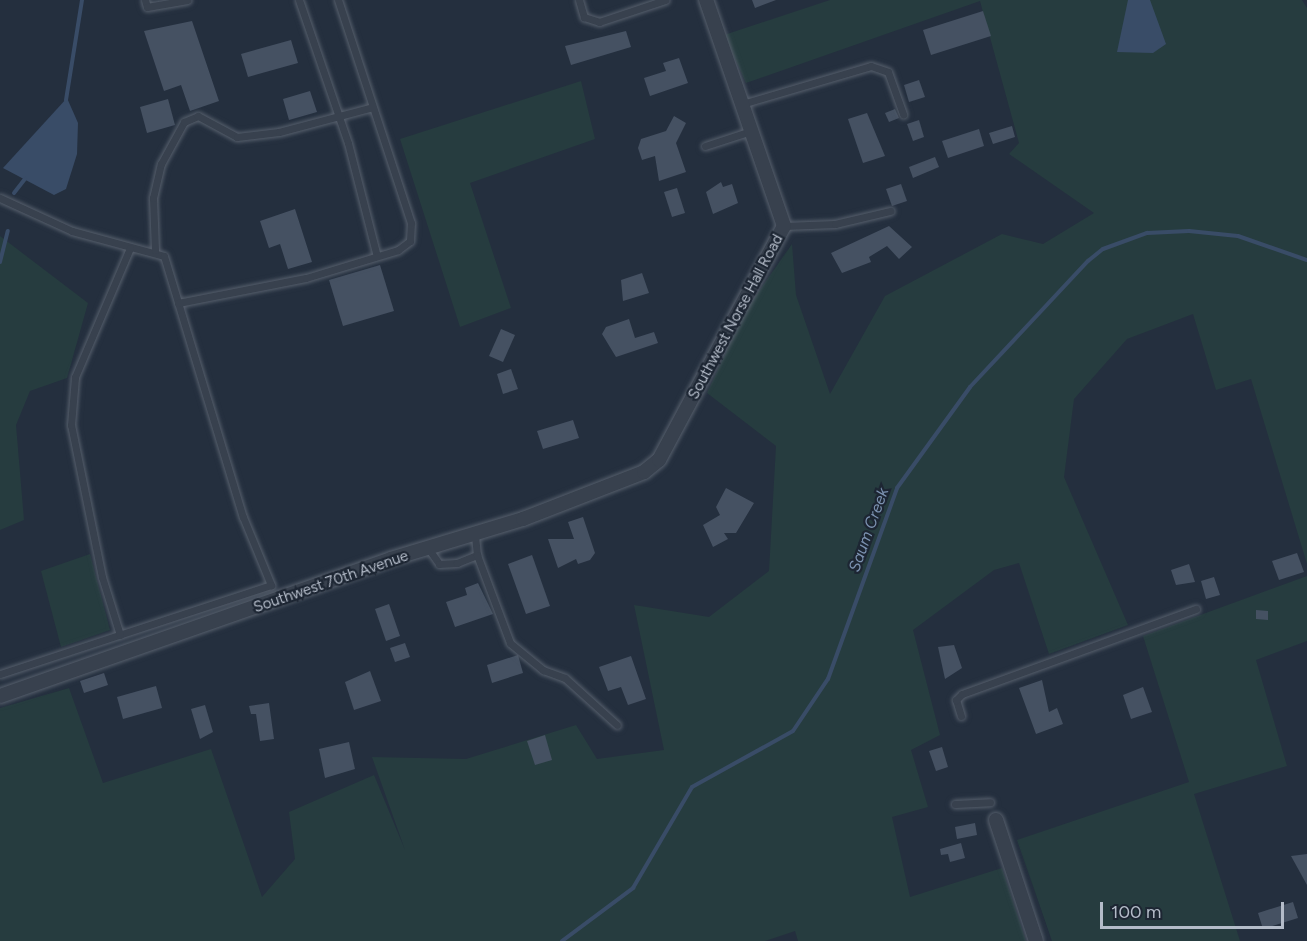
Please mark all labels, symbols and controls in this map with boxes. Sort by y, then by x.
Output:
street label: Southwest Norse Hall Road [685,231,787,403]
water label: Saum Creek [845,485,893,575]
street label: Southwest 70th Avenue [251,547,411,617]
scale bar [1103,890,1288,928]
text: 100 m [1111,901,1161,923]

